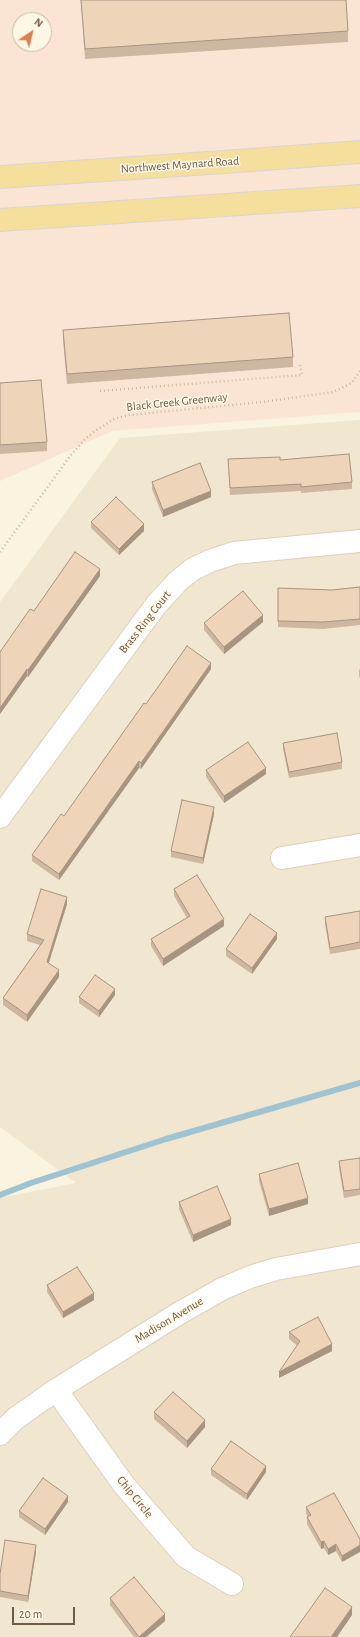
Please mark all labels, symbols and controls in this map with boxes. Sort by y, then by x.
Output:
north arrow [12,12,52,52]
text: N [32,16,45,29]
street label: Northwest Maynard Road [120,154,240,176]
street label: Black Creek Greenway [126,390,228,414]
street label: Brass Ring Court [116,588,174,656]
street label: Madison Avenue [132,1294,206,1346]
street label: Chip Circle [114,1473,156,1521]
scale bar [14,1599,77,1625]
text: 20 m [19,1608,42,1620]

